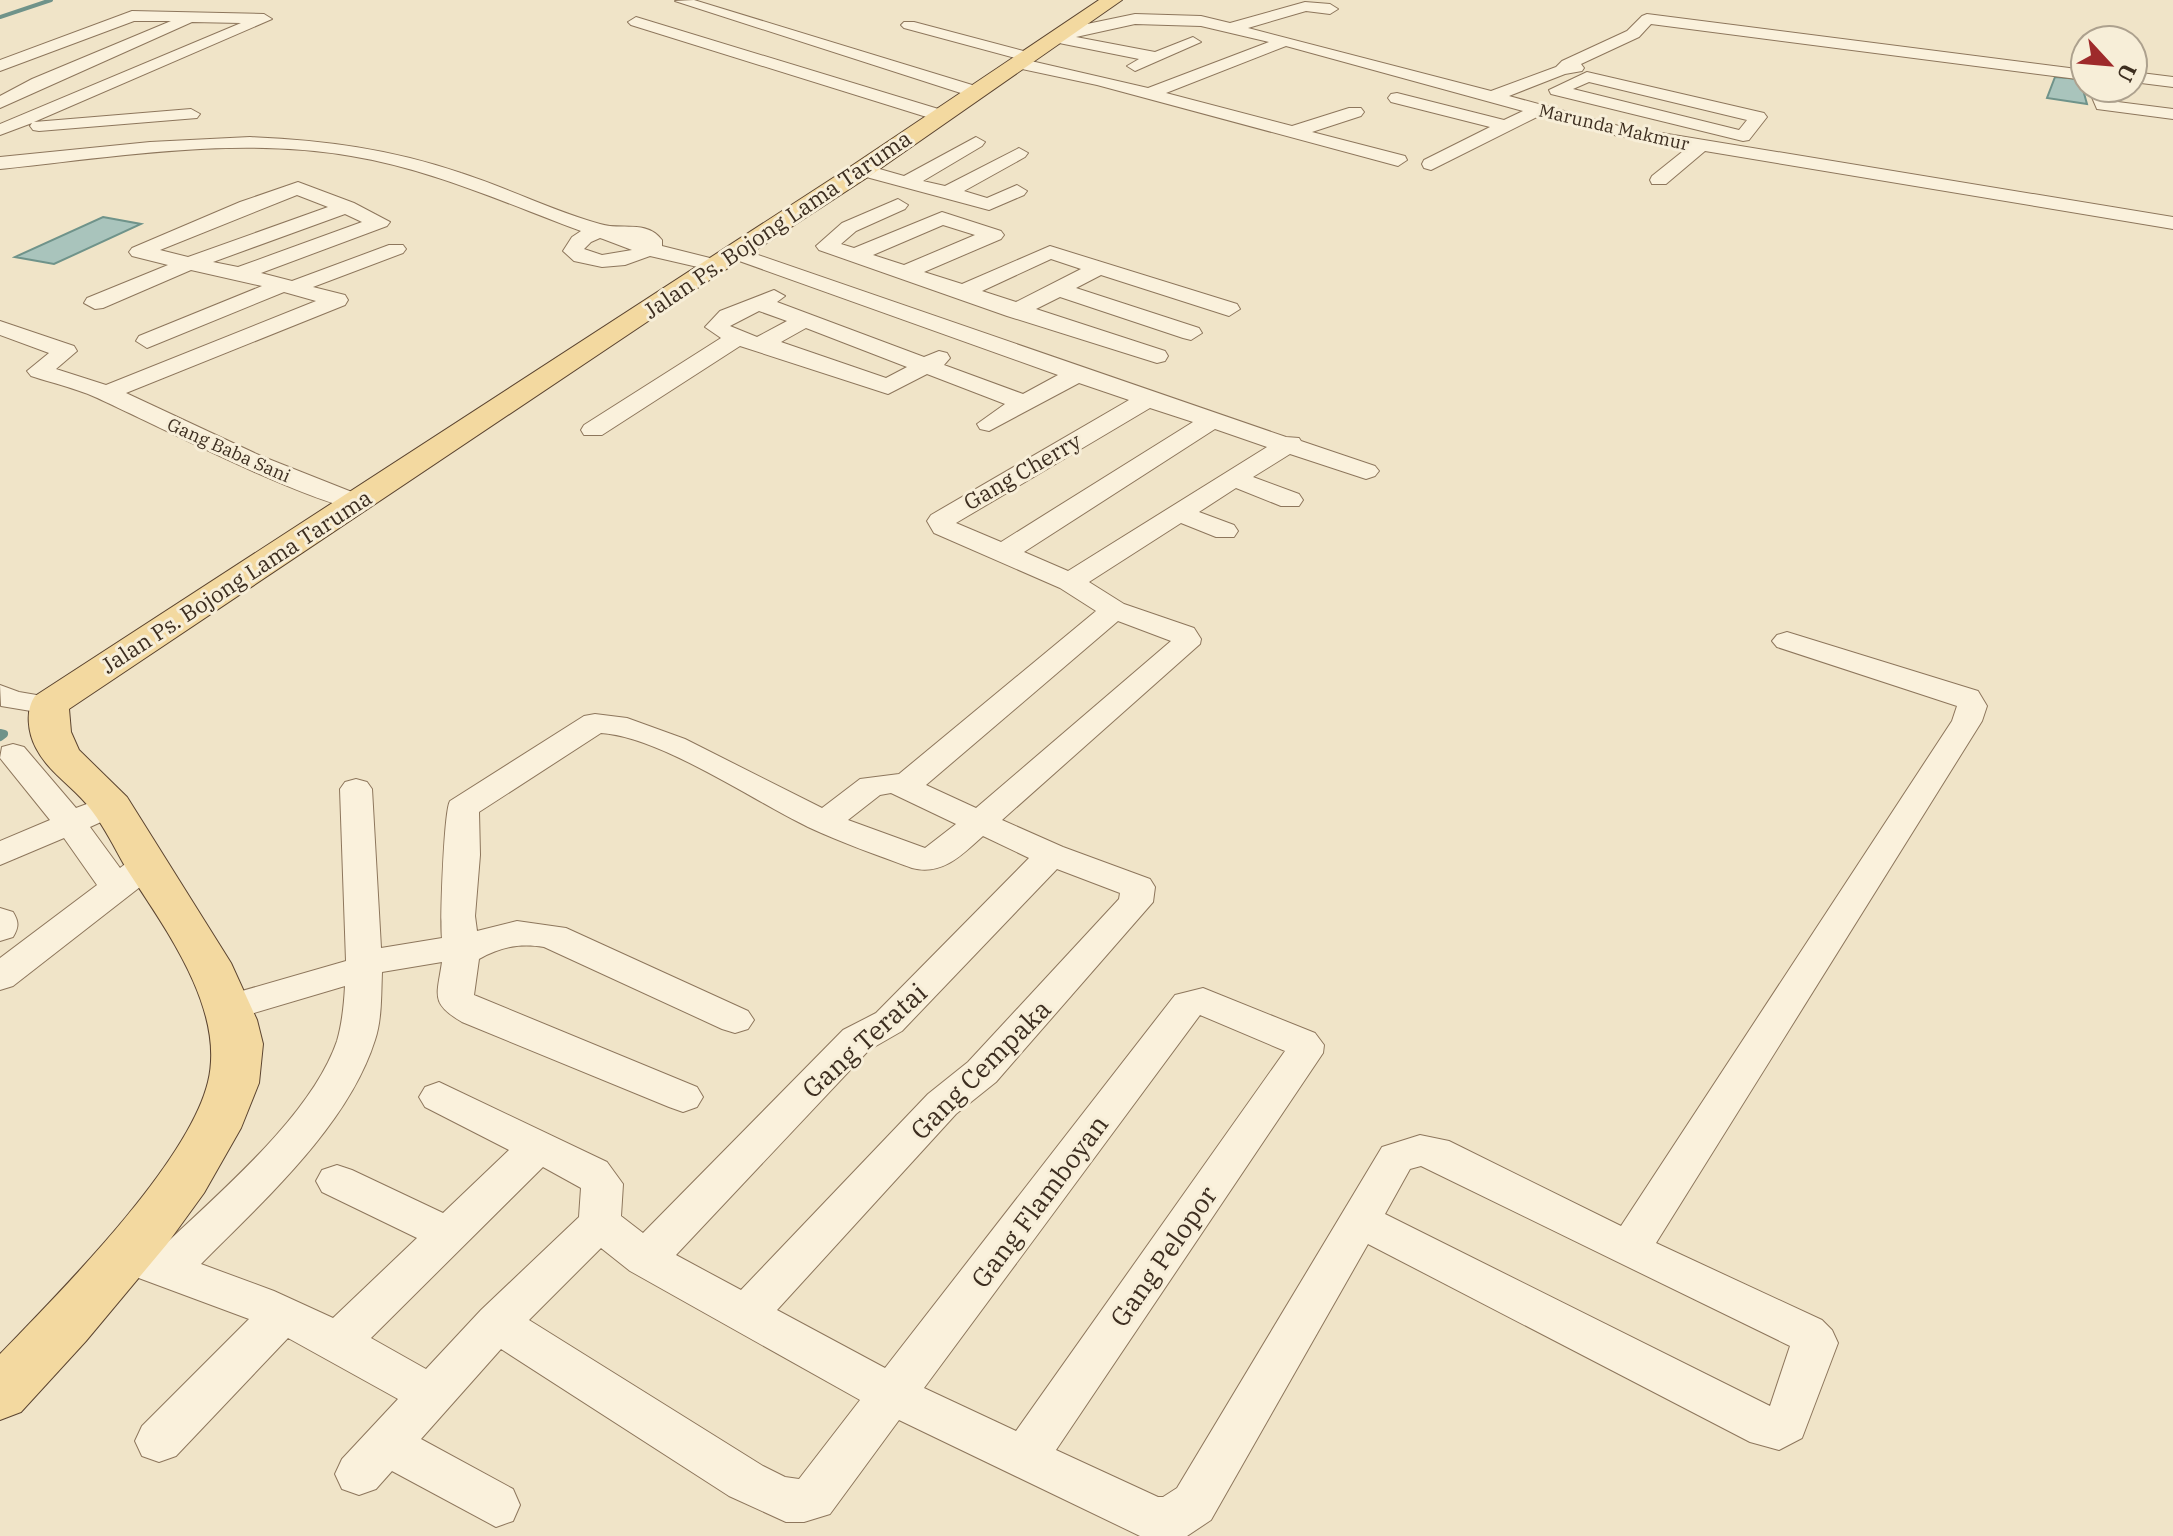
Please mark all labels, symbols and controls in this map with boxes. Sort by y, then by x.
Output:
north arrow [2069,24,2149,104]
text: U [2111,59,2144,87]
street label: Marunda Makmur [1537,98,1692,156]
street label: Jalan Ps. Bojong Lama Taruma [637,123,917,325]
street label: Gang Baba Sani [164,413,295,488]
street label: Gang Cherry [958,426,1086,516]
street label: Jalan Ps. Bojong Lama Taruma [95,482,377,680]
street label: Gang Teratai [794,975,934,1105]
street label: Gang Cempaka [903,992,1057,1146]
street label: Gang Flamboyan [963,1108,1115,1294]
street label: Gang Pelopor [1102,1178,1224,1333]

